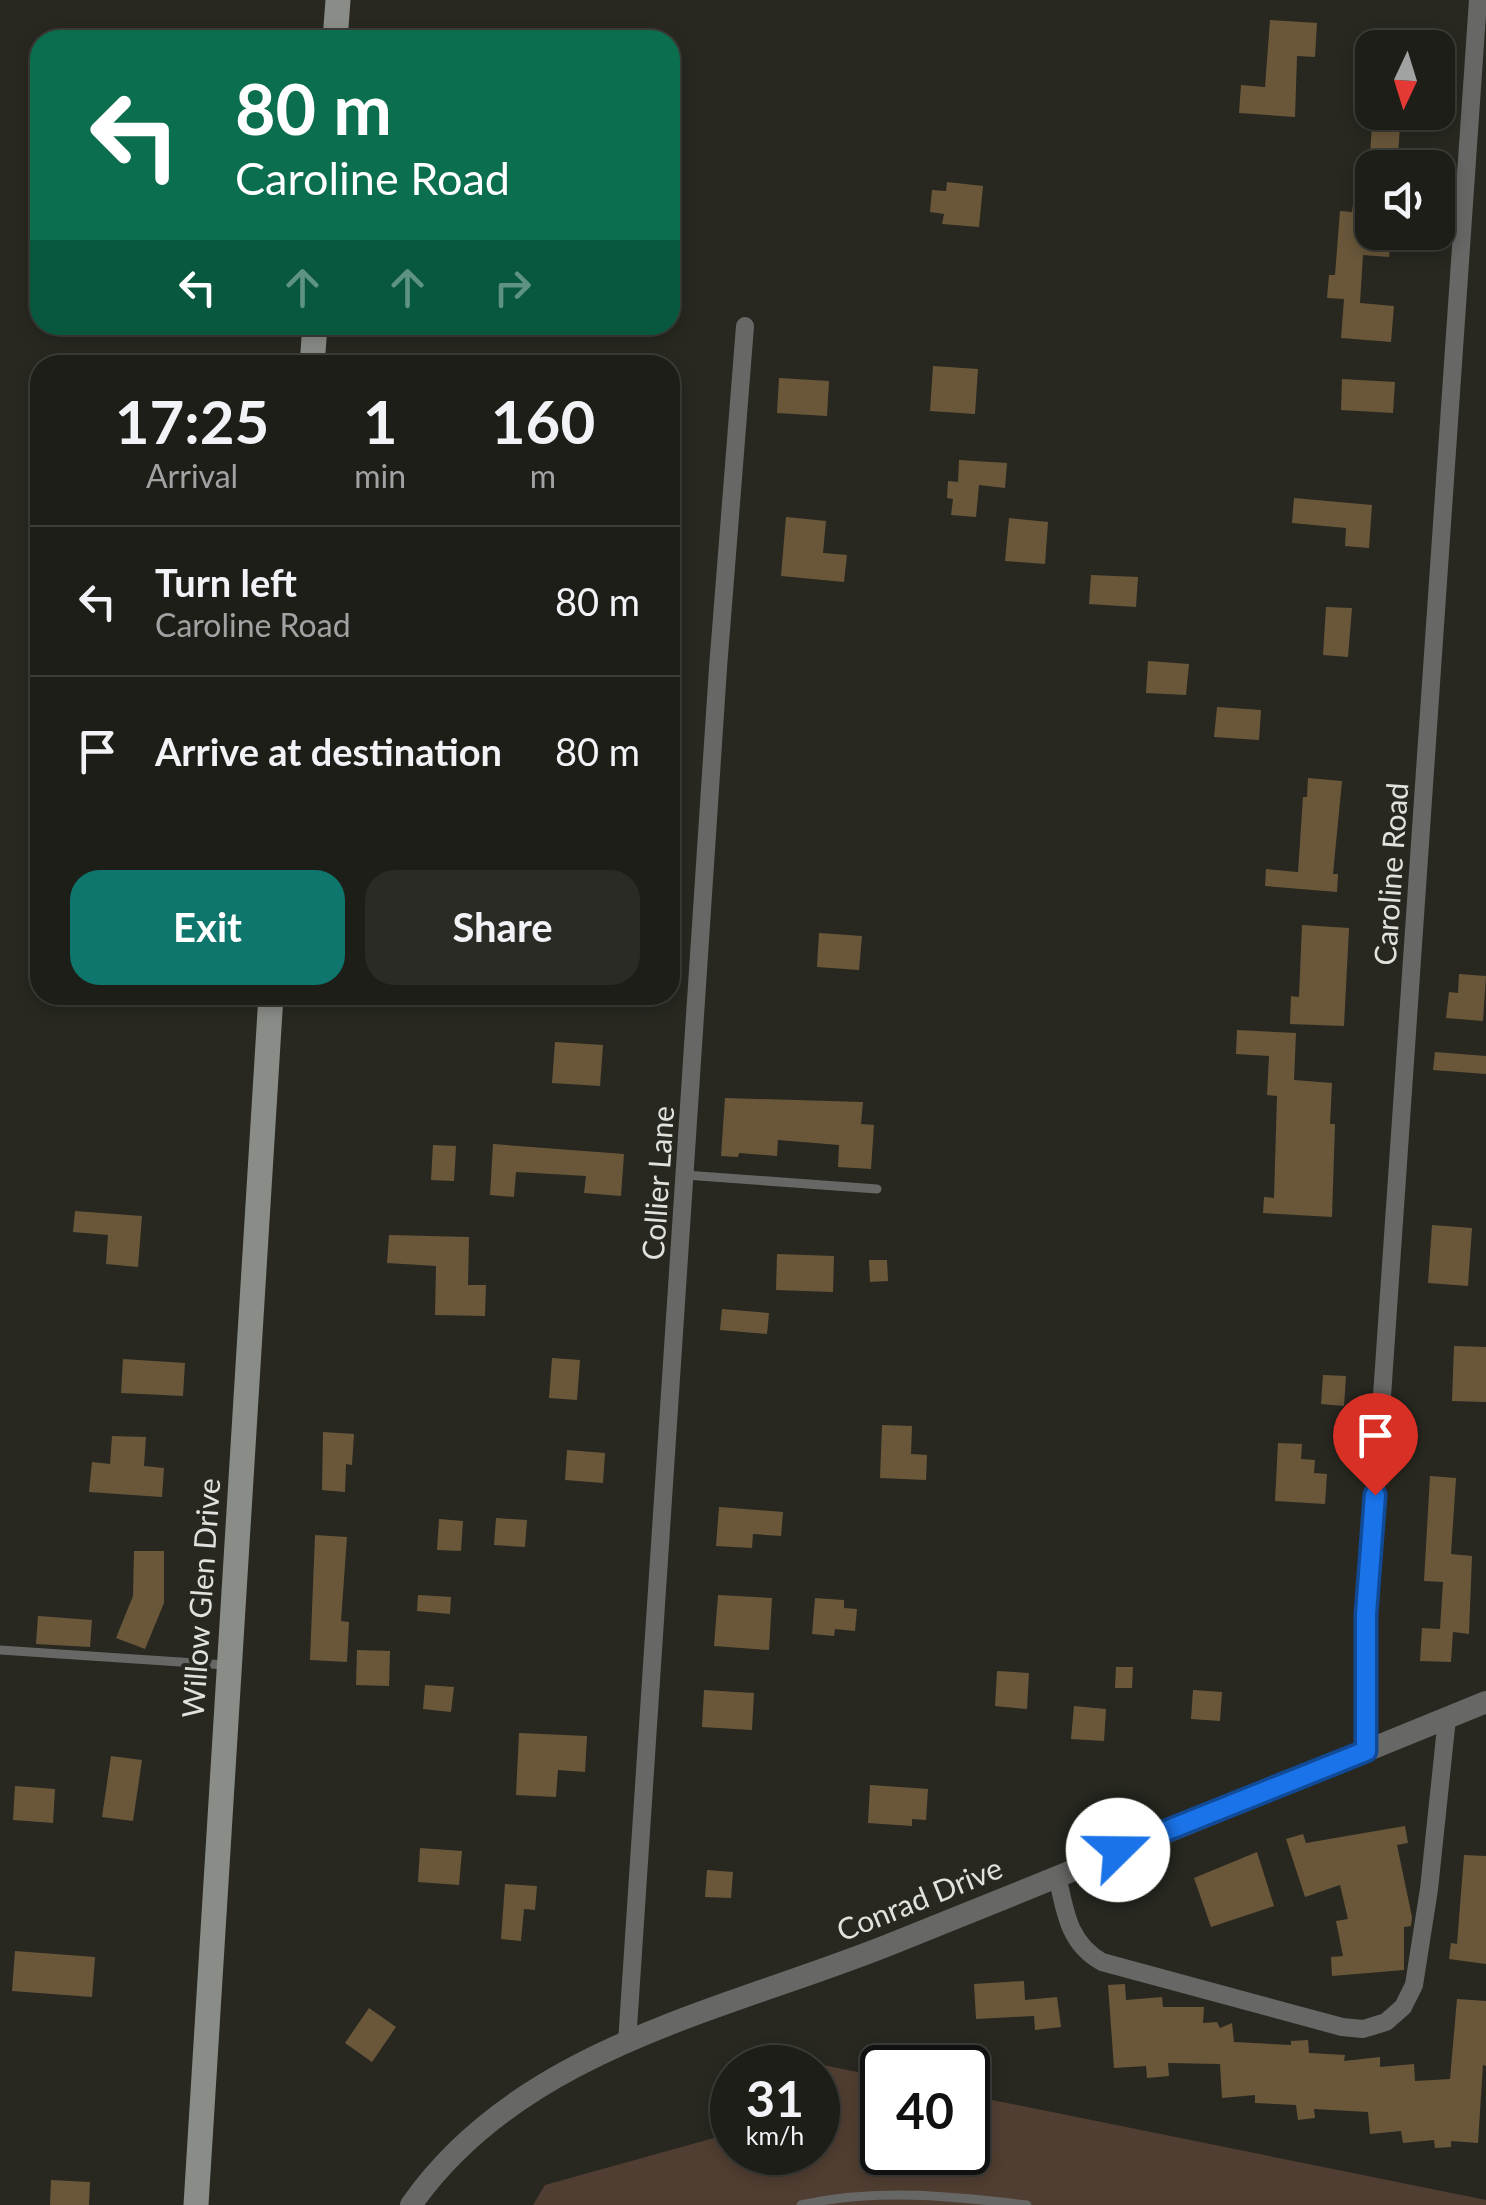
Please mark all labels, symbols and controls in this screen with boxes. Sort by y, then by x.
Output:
north arrow [1355,30,1455,130]
map controls [1355,30,1455,250]
text: 80 m [235,66,392,150]
icon: left [70,70,200,200]
button: sound [1355,150,1455,250]
text: Caroline Road [235,151,510,205]
icon: left [170,260,225,315]
icon: ahead [275,260,330,315]
icon: ahead [380,260,435,315]
icon: right [485,260,540,315]
text: 17:25 [115,385,269,457]
text: 1 [363,385,398,457]
text: 160 [491,385,595,457]
text: Arrival [146,456,238,495]
text: min [354,456,406,495]
text: m [530,456,556,495]
text: Turn left [155,559,297,605]
icon: left [70,574,125,629]
text: 80 m [555,578,640,624]
text: Caroline Road [155,605,351,644]
icon: arrive [70,724,125,779]
text: Arrive at destination [155,728,502,774]
text: 80 m [555,728,640,774]
street label: Caroline Road [1366,781,1414,967]
button: Exit [70,870,345,985]
button: Share [365,870,640,985]
street label: Collier Lane [634,1105,680,1261]
pin [1333,1393,1418,1496]
icon: arrive [1348,1408,1403,1463]
street label: Willow Glen Drive [174,1477,226,1719]
position arrow [1066,1798,1170,1902]
street label: Conrad Drive [831,1849,1007,1947]
speed limit sign: 40 [860,2045,990,2175]
text: 31 [746,2068,804,2128]
text: km/h [746,2120,804,2150]

